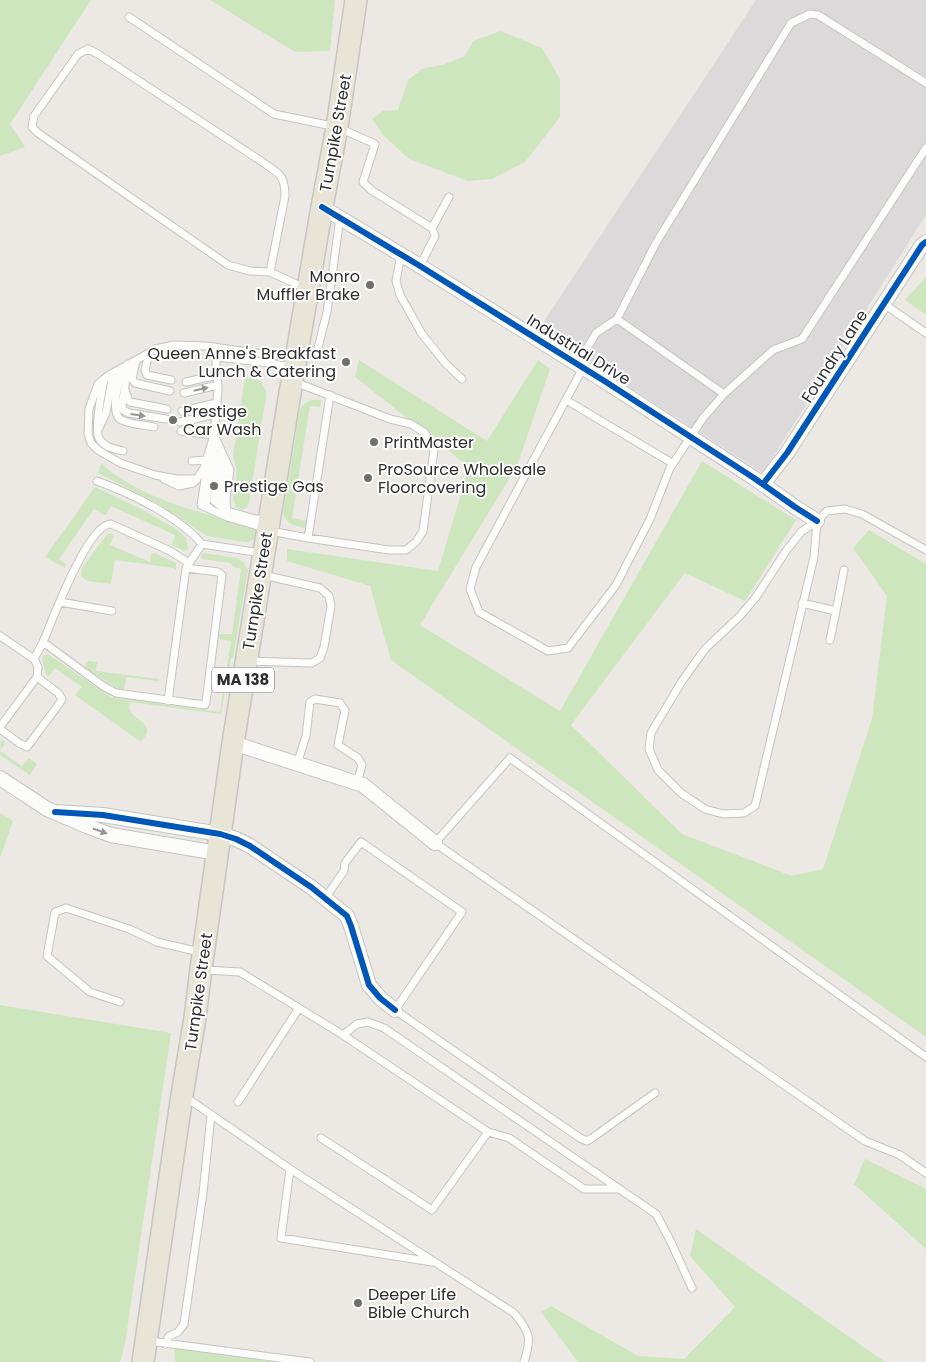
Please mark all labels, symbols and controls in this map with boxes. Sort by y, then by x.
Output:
street label: Turnpike Street [314,72,357,194]
place label: Monro Muffler Brake [257,265,360,306]
marker: Monro Muffler Brake [364,279,376,291]
street label: Foundry Lane [796,305,873,407]
street label: Industrial Drive [522,308,635,391]
place label: Queen Anne's Breakfast Lunch & Catering [147,342,336,383]
marker: Queen Anne's Breakfast Lunch & Catering [340,356,352,368]
one-way arrow [194,385,209,393]
place label: Prestige Car Wash [183,400,261,441]
one-way arrow [131,411,147,419]
marker: Prestige Car Wash [167,414,179,426]
place label: PrintMaster [384,431,474,454]
marker: PrintMaster [368,436,380,448]
place label: ProSource Wholesale Floorcovering [378,458,546,499]
marker: ProSource Wholesale Floorcovering [362,472,374,484]
place label: Prestige Gas [224,475,324,498]
marker: Prestige Gas [208,480,220,492]
street label: Turnpike Street [237,530,278,652]
road number: MA 138 [212,668,274,692]
one-way arrow [93,828,108,835]
street label: Turnpike Street [179,931,218,1053]
place label: Deeper Life Bible Church [368,1283,469,1324]
marker: Deeper Life Bible Church [352,1297,364,1309]

